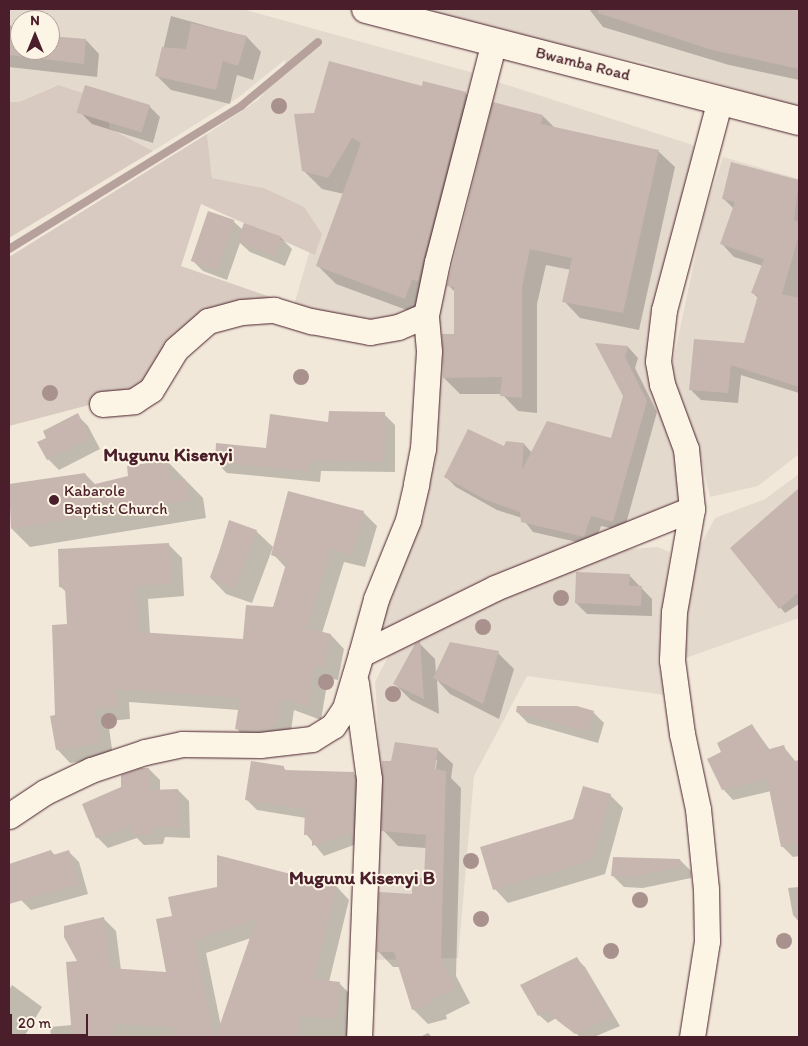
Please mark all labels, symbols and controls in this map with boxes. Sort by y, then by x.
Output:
north arrow [10,10,60,60]
text: N [30,12,40,29]
street label: Bwamba Road [534,43,632,85]
district label: Mugunu Kisenyi [104,444,232,466]
place label: Kabarole Baptist Church [64,481,168,519]
marker: Kabarole Baptist Church [48,494,60,506]
district label: Mugunu Kisenyi B [289,867,435,889]
scale bar [12,1004,90,1036]
text: 20 m [18,1014,51,1032]

